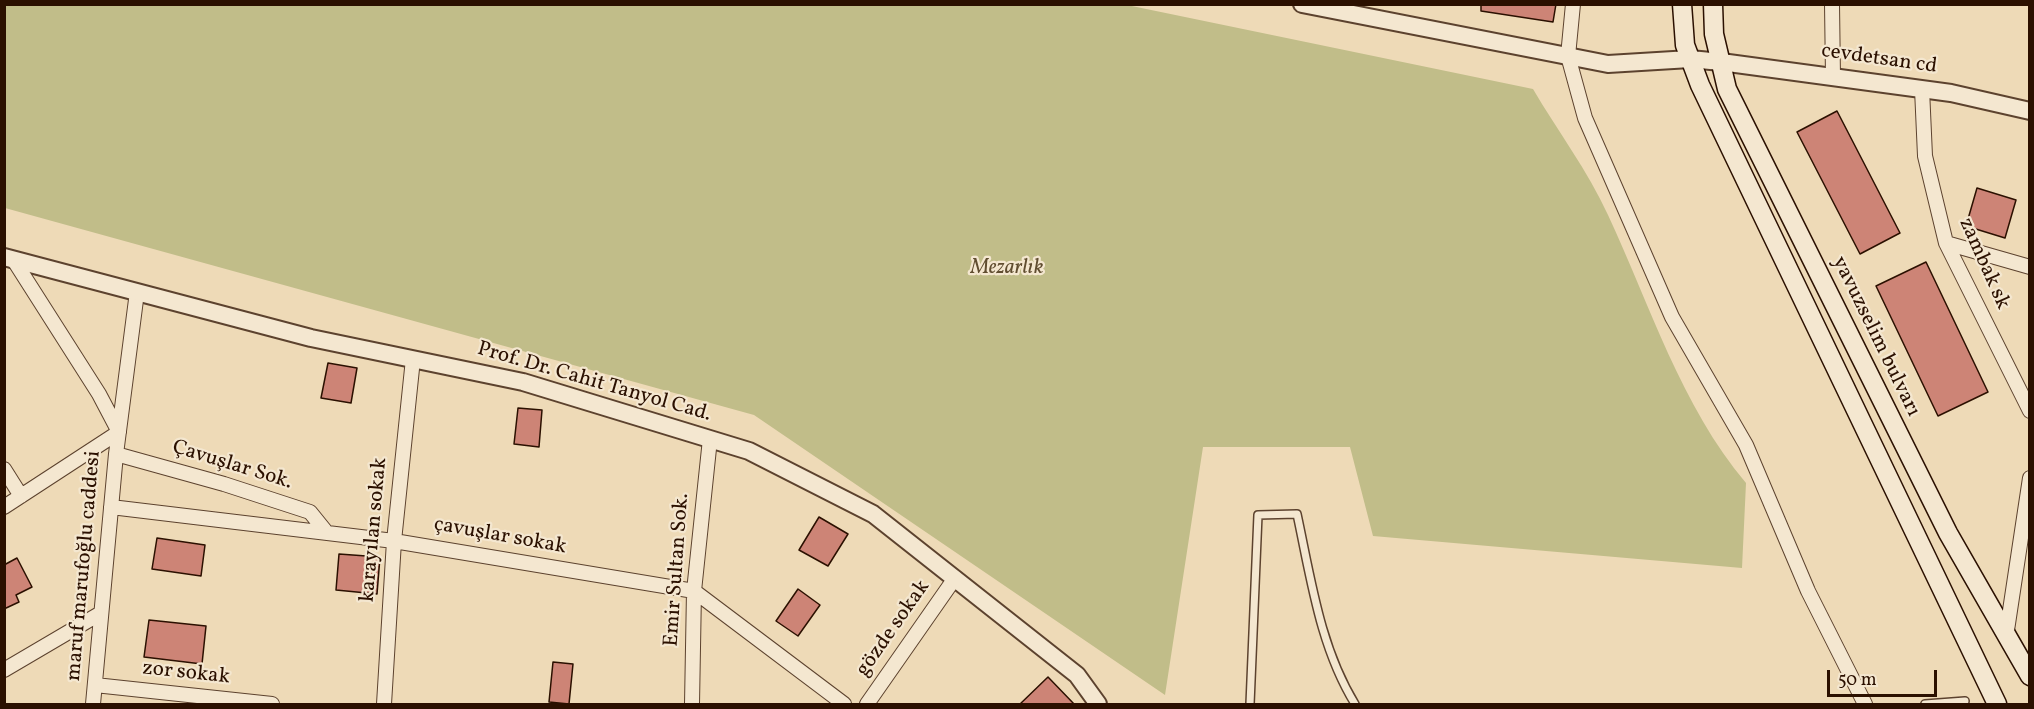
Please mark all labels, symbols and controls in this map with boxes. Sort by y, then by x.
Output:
street label: cevdetsan cd [1820,39,1938,81]
street label: zambak sk [1952,214,2014,314]
street label: yavuzselim bulvarı [1825,253,1925,421]
park label: Mezarlık [971,256,1043,282]
street label: Prof. Dr. Cahit Tanyol Cad. [474,337,714,429]
street label: Çavuşlar Sok. [169,436,295,496]
street label: maruf marufoğlu caddesi [62,450,108,682]
street label: karayılan sokak [356,457,394,603]
street label: Emir Sultan Sok. [660,492,696,648]
street label: çavuşlar sokak [432,513,568,561]
street label: gözde sokak [852,576,936,682]
street label: zor sokak [141,657,231,691]
scale bar [1830,658,1940,696]
text: 50 m [1838,668,1877,693]

